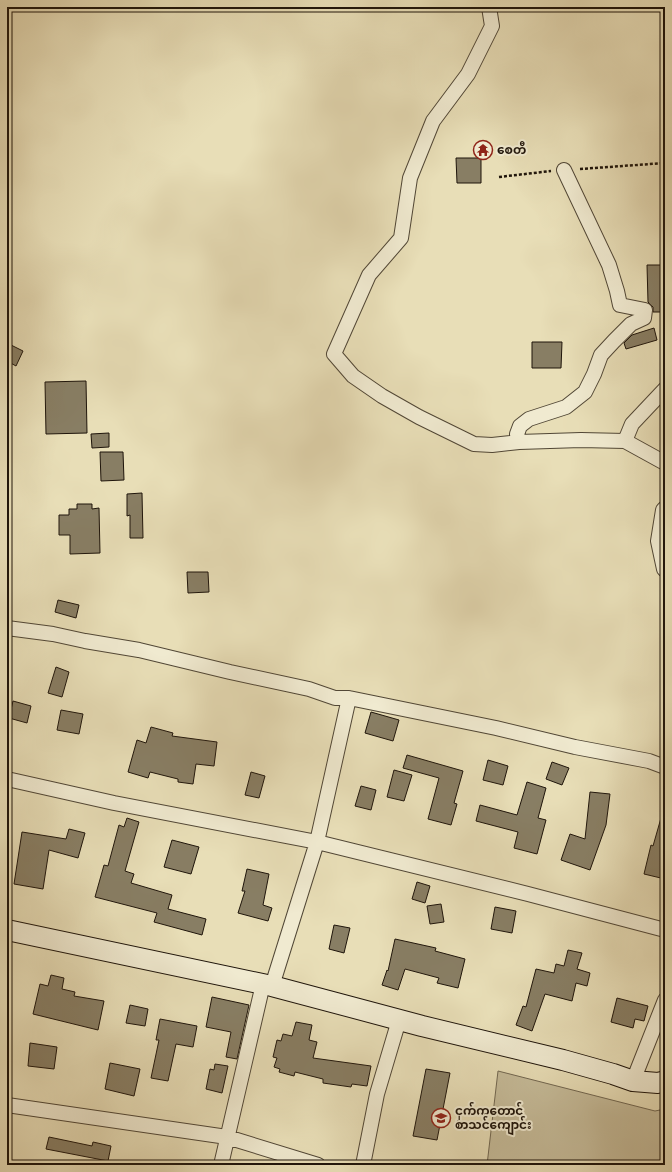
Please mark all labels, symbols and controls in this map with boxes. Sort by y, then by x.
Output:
temple icon: စေတီ [472,139,494,161]
place label: စေတီ [497,141,526,159]
place label: ငှက်ကတောင် စာသင်ကျောင်း [455,1101,532,1136]
school or university icon: ငှက်ကတောင် စာသင်ကျောင်း [430,1107,452,1129]

